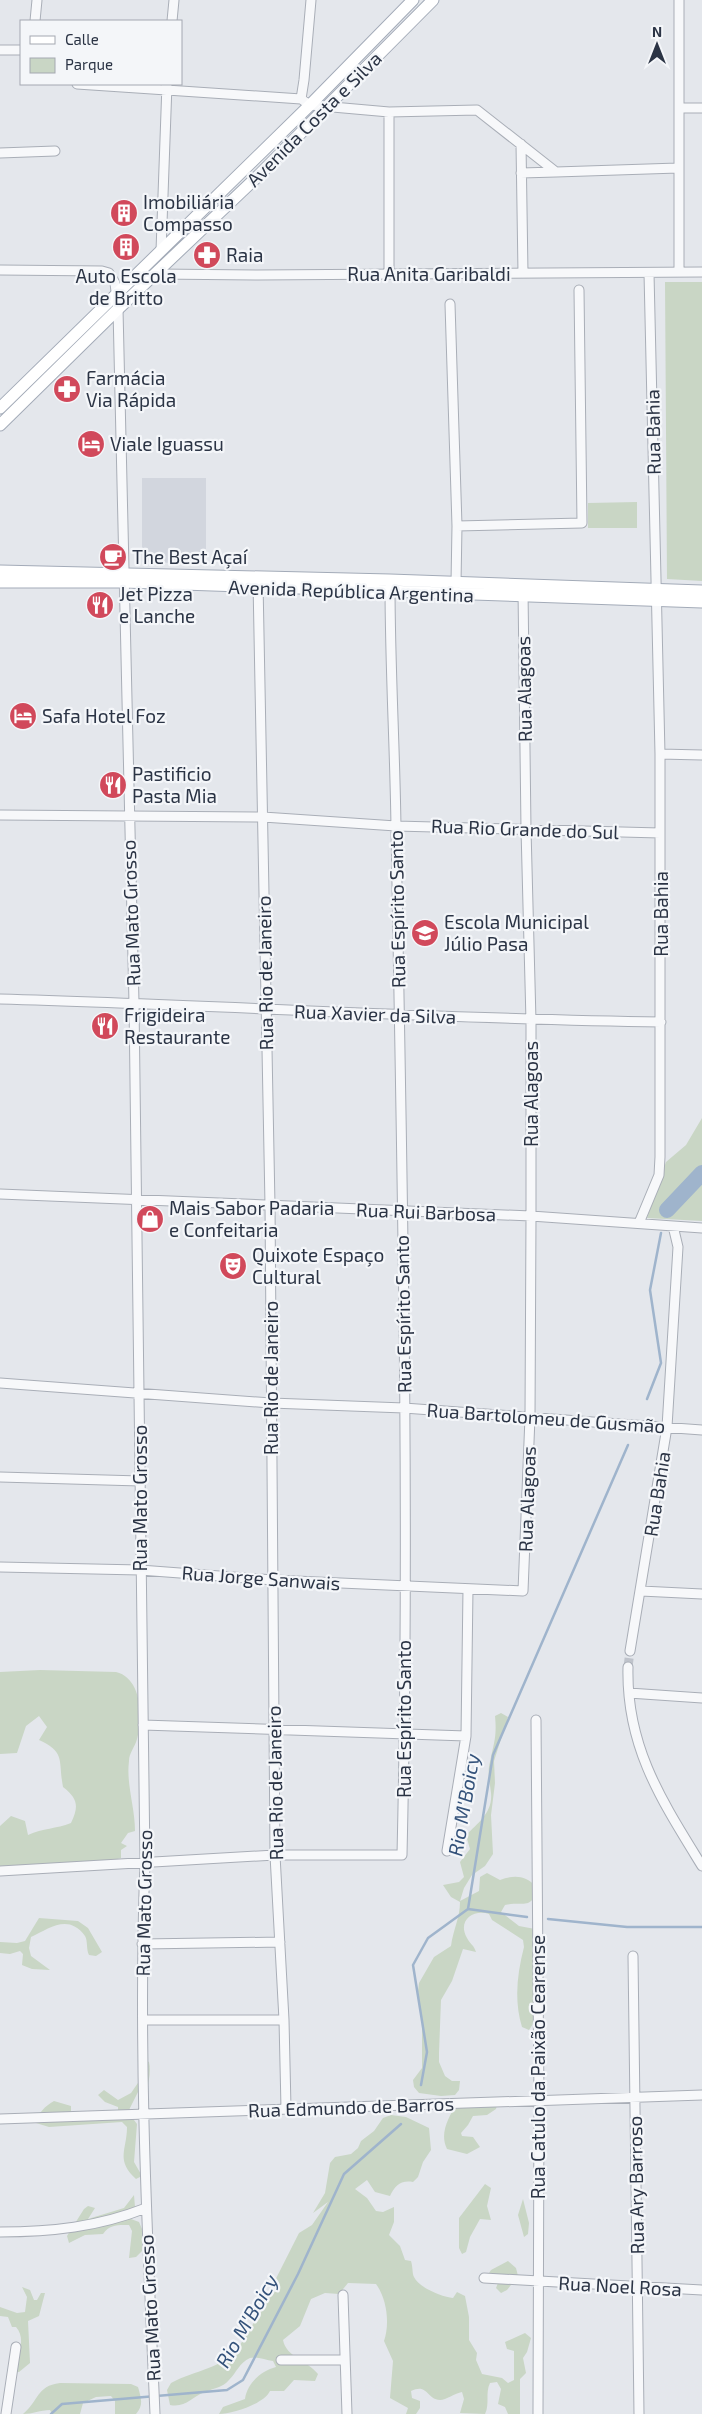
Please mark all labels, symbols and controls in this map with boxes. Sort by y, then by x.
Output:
legend [20,20,182,85]
north arrow [632,20,682,70]
text: N [652,23,662,40]
text: Calle [65,30,99,48]
street label: Avenida Costa e Silva [241,46,386,191]
text: Parque [65,55,113,73]
place label: Imobiliária Compasso [143,190,235,235]
building icon: Imobiliária Compasso [109,198,139,228]
building icon: Auto Escola de Britto [111,232,141,262]
pharmacy icon: Raia [192,240,222,270]
place label: Raia [226,243,263,266]
street label: Rua Anita Garibaldi [347,262,511,285]
place label: Auto Escola de Britto [75,264,177,309]
place label: Farmácia Via Rápida [86,366,176,411]
pharmacy icon: Farmácia Via Rápida [52,374,82,404]
street label: Rua Bahia [640,389,665,475]
hotel icon: Viale Iguassu [76,429,106,459]
place label: Viale Iguassu [110,432,224,455]
cafe icon: The Best Açaí [98,542,128,572]
place label: The Best Açaí [132,545,249,569]
street label: Avenida República Argentina [228,575,474,606]
place label: Jet Pizza e Lanche [119,582,195,627]
restaurant icon: Jet Pizza e Lanche [85,590,115,620]
street label: Rua Alagoas [511,636,536,742]
hotel icon: Safa Hotel Foz [8,701,38,731]
place label: Safa Hotel Foz [42,704,166,727]
place label: Pastificio Pasta Mia [132,762,217,807]
restaurant icon: Pastificio Pasta Mia [98,770,128,800]
street label: Rua Rio Grande do Sul [431,814,620,843]
street label: Rua Espírito Santo [384,830,409,988]
street label: Rua Mato Grosso [116,839,145,987]
street label: Rua Bahia [649,871,672,957]
street label: Rua Rio de Janeiro [252,895,277,1051]
place label: Escola Municipal Júlio Pasa [444,910,589,955]
school or university icon: Escola Municipal Júlio Pasa [410,918,440,948]
street label: Rua Xavier da Silva [294,999,456,1028]
place label: Frigideira Restaurante [124,1003,231,1048]
restaurant icon: Frigideira Restaurante [90,1011,120,1041]
street label: Rua Alagoas [519,1041,542,1147]
place label: Mais Sabor Padaria e Confeitaria [169,1196,335,1241]
street label: Rua Rui Barbosa [356,1198,497,1225]
shop icon: Mais Sabor Padaria e Confeitaria [135,1204,165,1234]
street label: Rua Espírito Santo [390,1235,415,1393]
place label: Quixote Espaço Cultural [252,1243,384,1288]
theatre icon: Quixote Espaço Cultural [218,1251,248,1281]
street label: Rua Rio de Janeiro [259,1301,282,1455]
street label: Rua Bartolomeu de Gusmão [426,1398,666,1437]
street label: Rua Mato Grosso [128,1425,151,1571]
street label: Rua Alagoas [513,1446,540,1552]
street label: Rua Bahia [638,1450,675,1538]
street label: Rua Jorge Sanwais [181,1560,341,1595]
street label: Rua Espírito Santo [392,1640,415,1798]
street label: Rua Rio de Janeiro [262,1705,287,1861]
water label: Rio M'Boicy [442,1751,485,1858]
street label: Rua Mato Grosso [131,1829,156,1977]
street label: Rua Catulo da Paixão Cearense [526,1935,549,2199]
street label: Rua Edmundo de Barros [248,2091,454,2122]
street label: Rua Ary Barroso [623,2116,648,2254]
street label: Rua Mato Grosso [134,2234,165,2382]
water label: Rio M'Boicy [210,2269,283,2372]
street label: Rua Noel Rosa [558,2271,682,2300]

